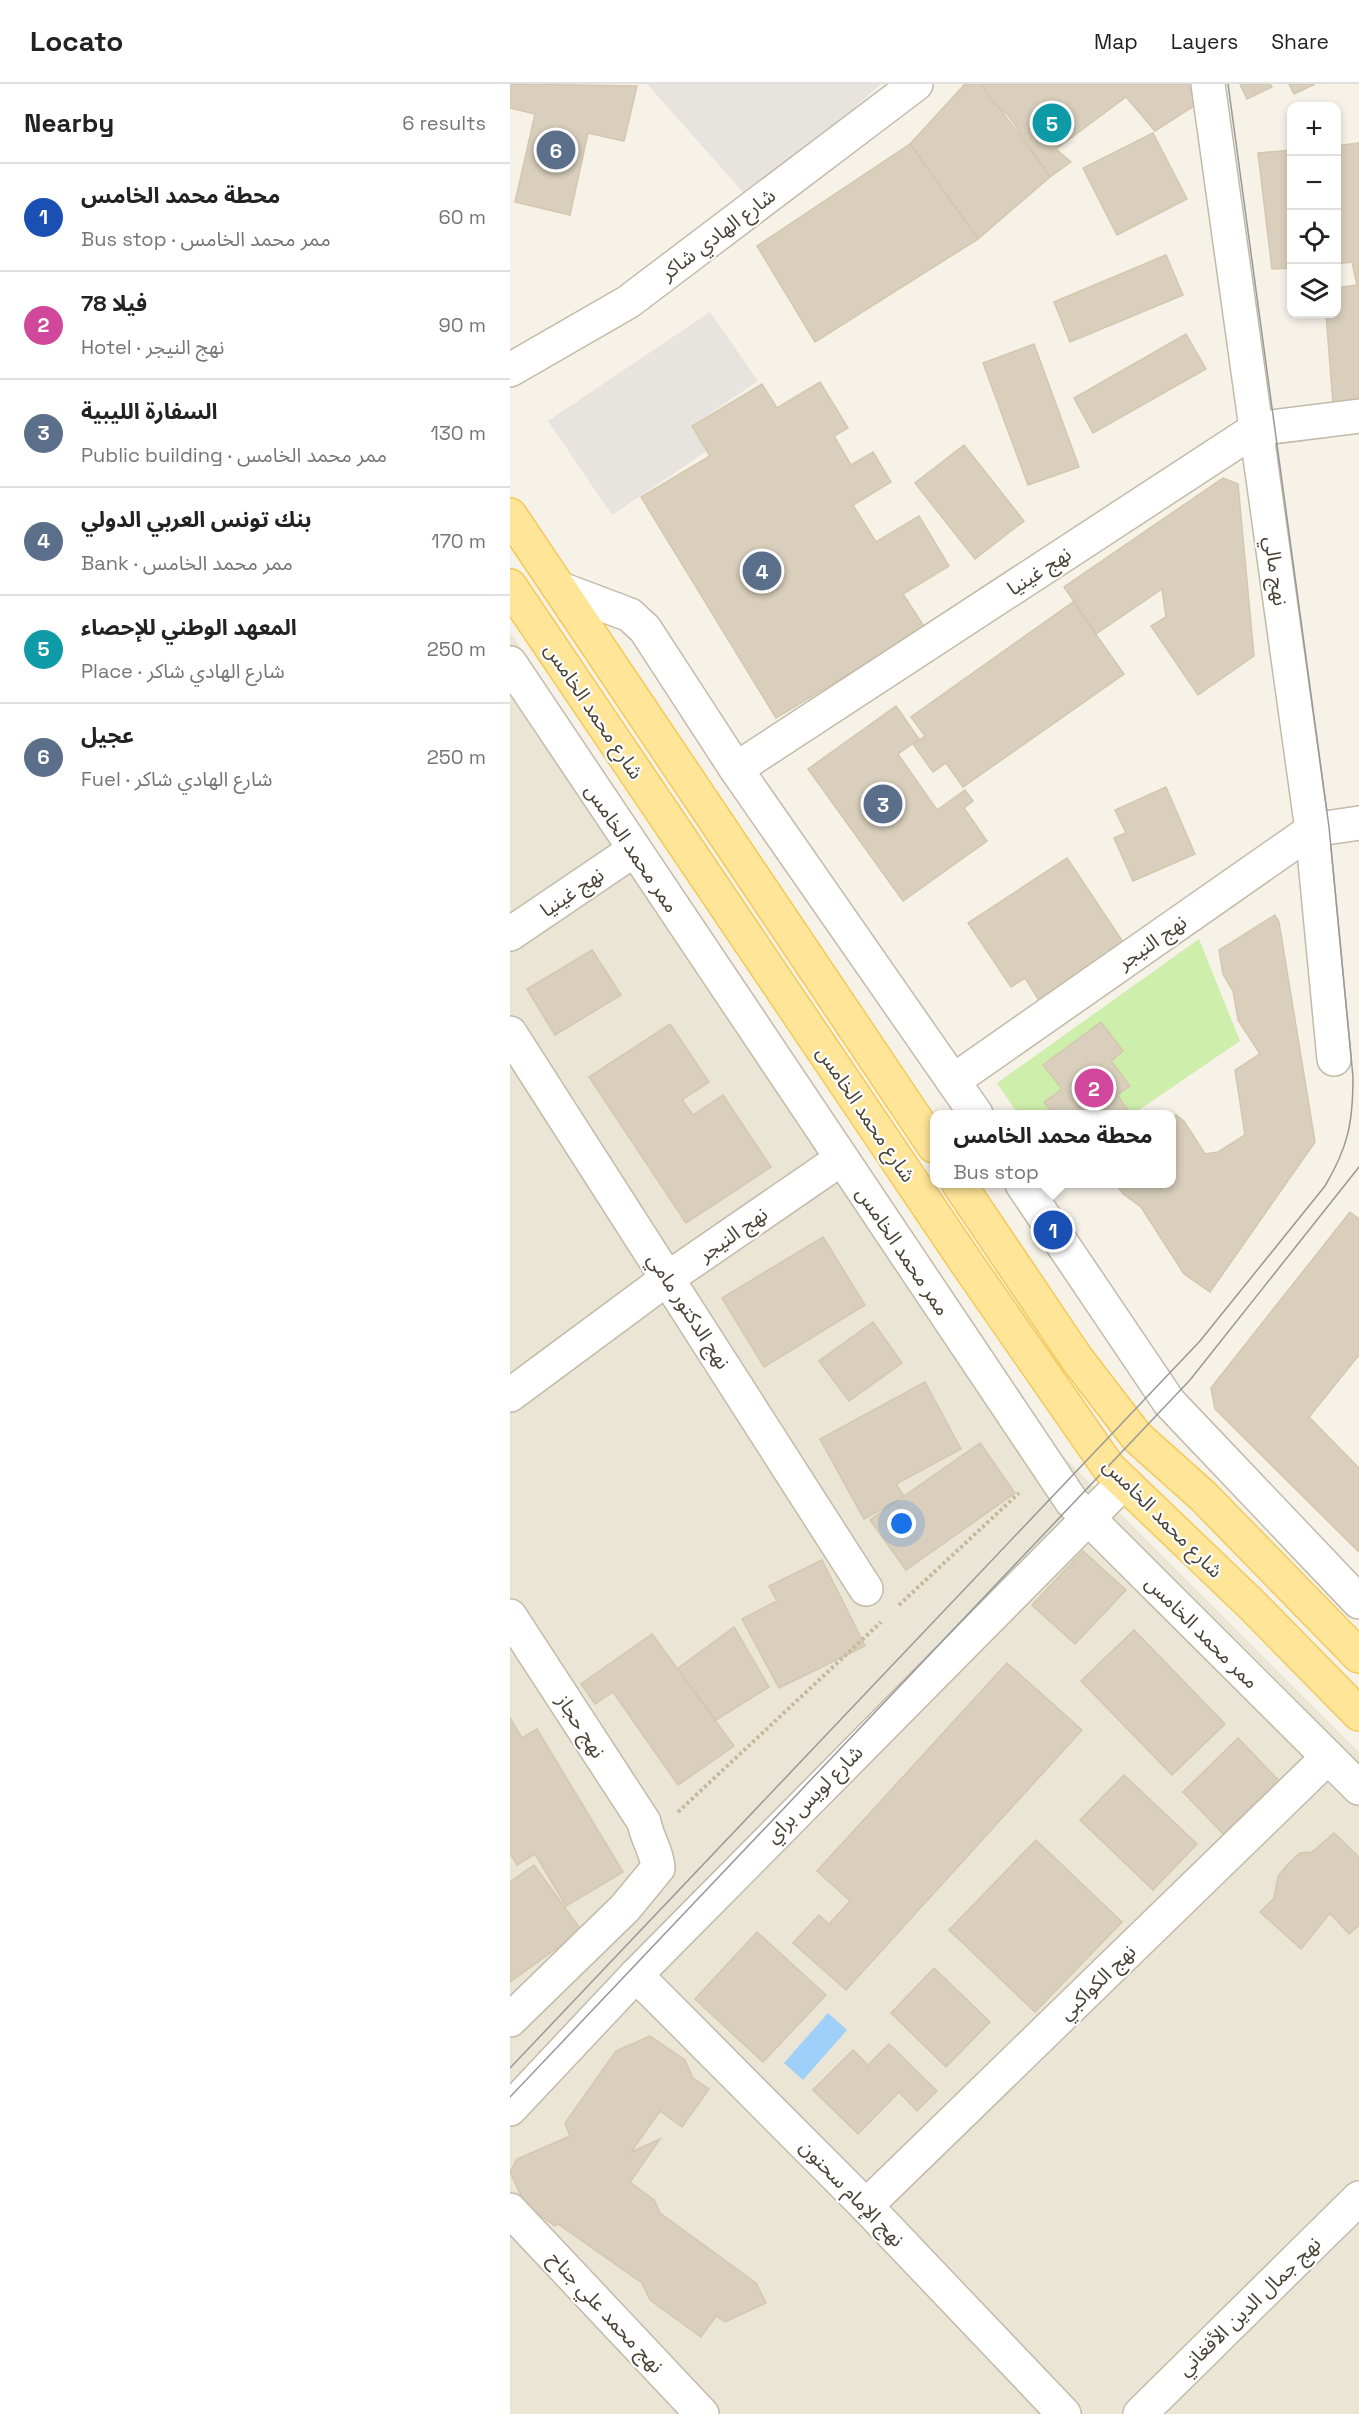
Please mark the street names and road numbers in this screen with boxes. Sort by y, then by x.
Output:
street label: شارع الهادي شاكر [654,182,782,288]
street label: نهج مالي [1256,535,1294,608]
street label: نهج غينيا [1002,541,1077,603]
street label: شارع محمد الخامس [537,638,649,785]
street label: ممر محمد الخامس [579,779,685,917]
street label: نهج غينيا [535,861,610,924]
street label: نهج النيجر [1112,909,1193,977]
street label: شارع محمد الخامس [809,1041,921,1188]
street label: ممر محمد الخامس [850,1182,956,1320]
street label: نهج النيجر [693,1201,774,1269]
street label: نهج الدكتور مامي [640,1248,736,1375]
street label: شارع محمد الخامس [1096,1453,1228,1585]
street label: ممر محمد الخامس [1140,1570,1264,1694]
street label: نهج حجاز [548,1688,611,1764]
street label: شارع لويس براي [760,1740,870,1850]
street label: نهج الكواكبي [1053,1939,1143,2027]
street label: نهج الإمام سحنون [793,2134,910,2254]
street label: نهج جمال الدين الأفغاني [1172,2231,1328,2383]
street label: نهج محمد علي جناح [541,2246,669,2380]

